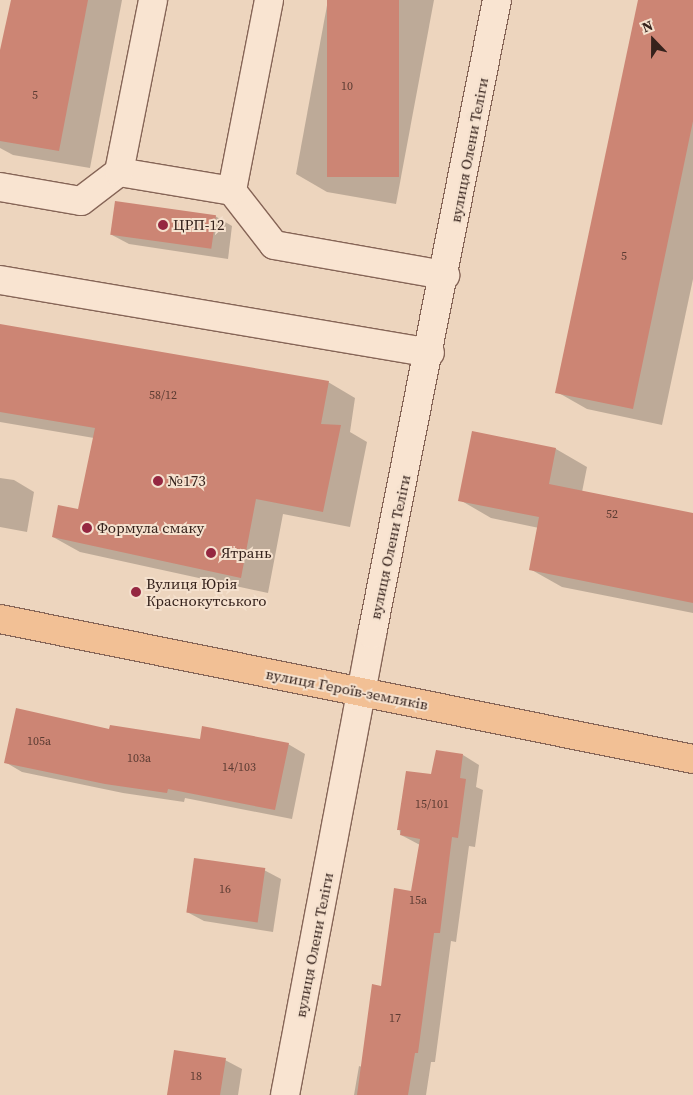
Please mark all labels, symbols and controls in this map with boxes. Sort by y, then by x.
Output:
north arrow [628,15,678,65]
text: N [639,15,656,37]
street label: вулиця Олени Теліги [446,76,492,224]
house number: 10 [341,80,353,94]
house number: 5 [32,89,38,103]
place label: ЦРП-12 [173,216,225,234]
marker: ЦРП-12 [157,219,169,231]
house number: 5 [621,250,627,264]
house number: 58/12 [149,389,177,403]
place label: №173 [168,472,206,490]
street label: вулиця Олени Теліги [366,473,414,621]
marker: №173 [152,475,164,487]
house number: 52 [606,508,618,522]
place label: Формула смаку [97,519,204,537]
marker: Формула смаку [81,522,93,534]
place label: Ятрань [221,544,271,562]
marker: Ятрань [205,547,217,559]
place label: Вулиця Юрія Краснокутського [146,574,267,609]
marker: Вулиця Юрія Краснокутського [130,586,142,598]
street label: вулиця Героїв-земляків [264,664,430,714]
house number: 105а [27,735,51,749]
house number: 103а [127,752,151,766]
house number: 14/103 [222,761,256,775]
house number: 15/101 [415,798,449,812]
street label: вулиця Олени Теліги [291,871,337,1019]
house number: 16 [219,883,231,897]
house number: 15а [409,894,427,908]
house number: 17 [389,1012,401,1026]
house number: 18 [190,1070,202,1084]

